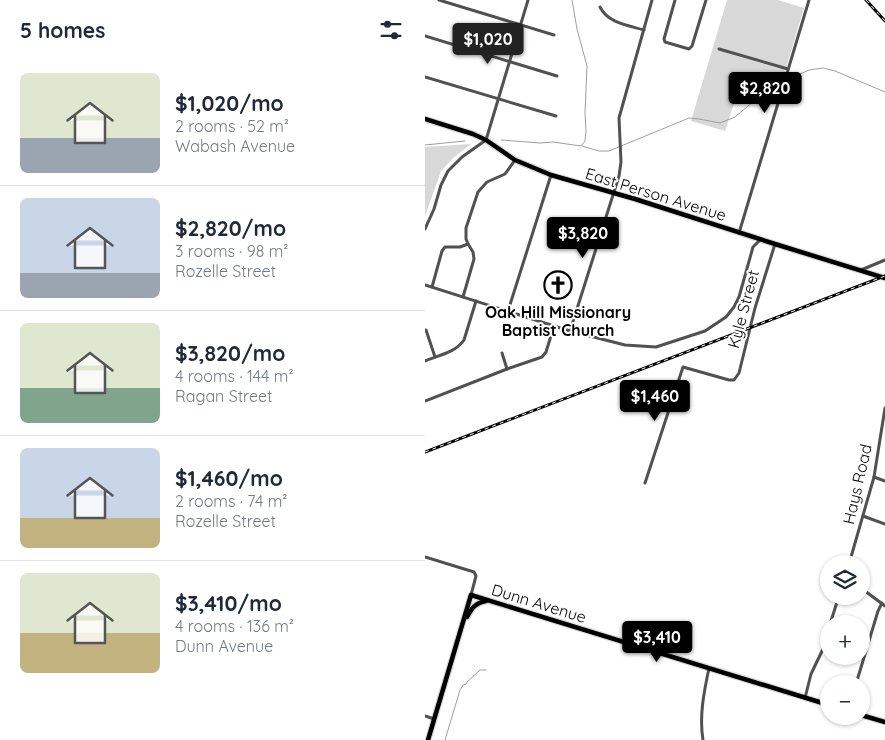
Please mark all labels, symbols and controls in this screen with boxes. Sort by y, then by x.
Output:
icon: filters [377,16,405,44]
text: 5 homes [20,17,105,43]
pin: $1,020 [447,22,529,65]
text: $1,020 [464,29,512,49]
pin: $2,820 [724,72,806,114]
text: $2,820 [740,78,790,98]
text: $1,020/mo [175,90,284,116]
icon: home [60,93,120,153]
text: 2 rooms · 52 m² [175,116,289,136]
text: Wabash Avenue [175,136,295,156]
street label: East Person Avenue [583,163,729,225]
text: $2,820/mo [175,215,286,241]
pin: $3,820 [542,216,624,259]
icon: home [60,218,120,278]
text: $3,820 [558,223,608,243]
text: 3 rooms · 98 m² [175,241,288,261]
text: Rozelle Street [175,261,276,281]
street label: Kyle Street [723,268,763,350]
church icon: Oak Hill Missionary Baptist Church [543,270,573,300]
place label: Oak Hill Missionary Baptist Church [485,302,631,340]
text: $3,820/mo [175,340,285,366]
icon: home [60,343,120,403]
text: 4 rooms · 144 m² [175,366,293,386]
pin: $1,460 [614,380,696,422]
text: Ragan Street [175,386,272,406]
text: $1,460 [631,386,679,406]
street label: Hays Road [838,442,876,526]
text: $1,460/mo [175,465,283,491]
icon: home [60,468,120,528]
text: 2 rooms · 74 m² [175,491,287,511]
text: Rozelle Street [175,511,276,531]
map controls [820,555,870,725]
button: layers [820,555,870,605]
street label: Dunn Avenue [489,579,589,627]
text: $3,410/mo [175,590,282,616]
icon: home [60,593,120,653]
button: + [820,615,870,665]
text: 4 rooms · 136 m² [175,616,294,636]
pin: $3,410 [616,620,698,663]
text: $3,410 [633,627,681,647]
text: Dunn Avenue [175,636,273,656]
button: − [820,675,870,725]

